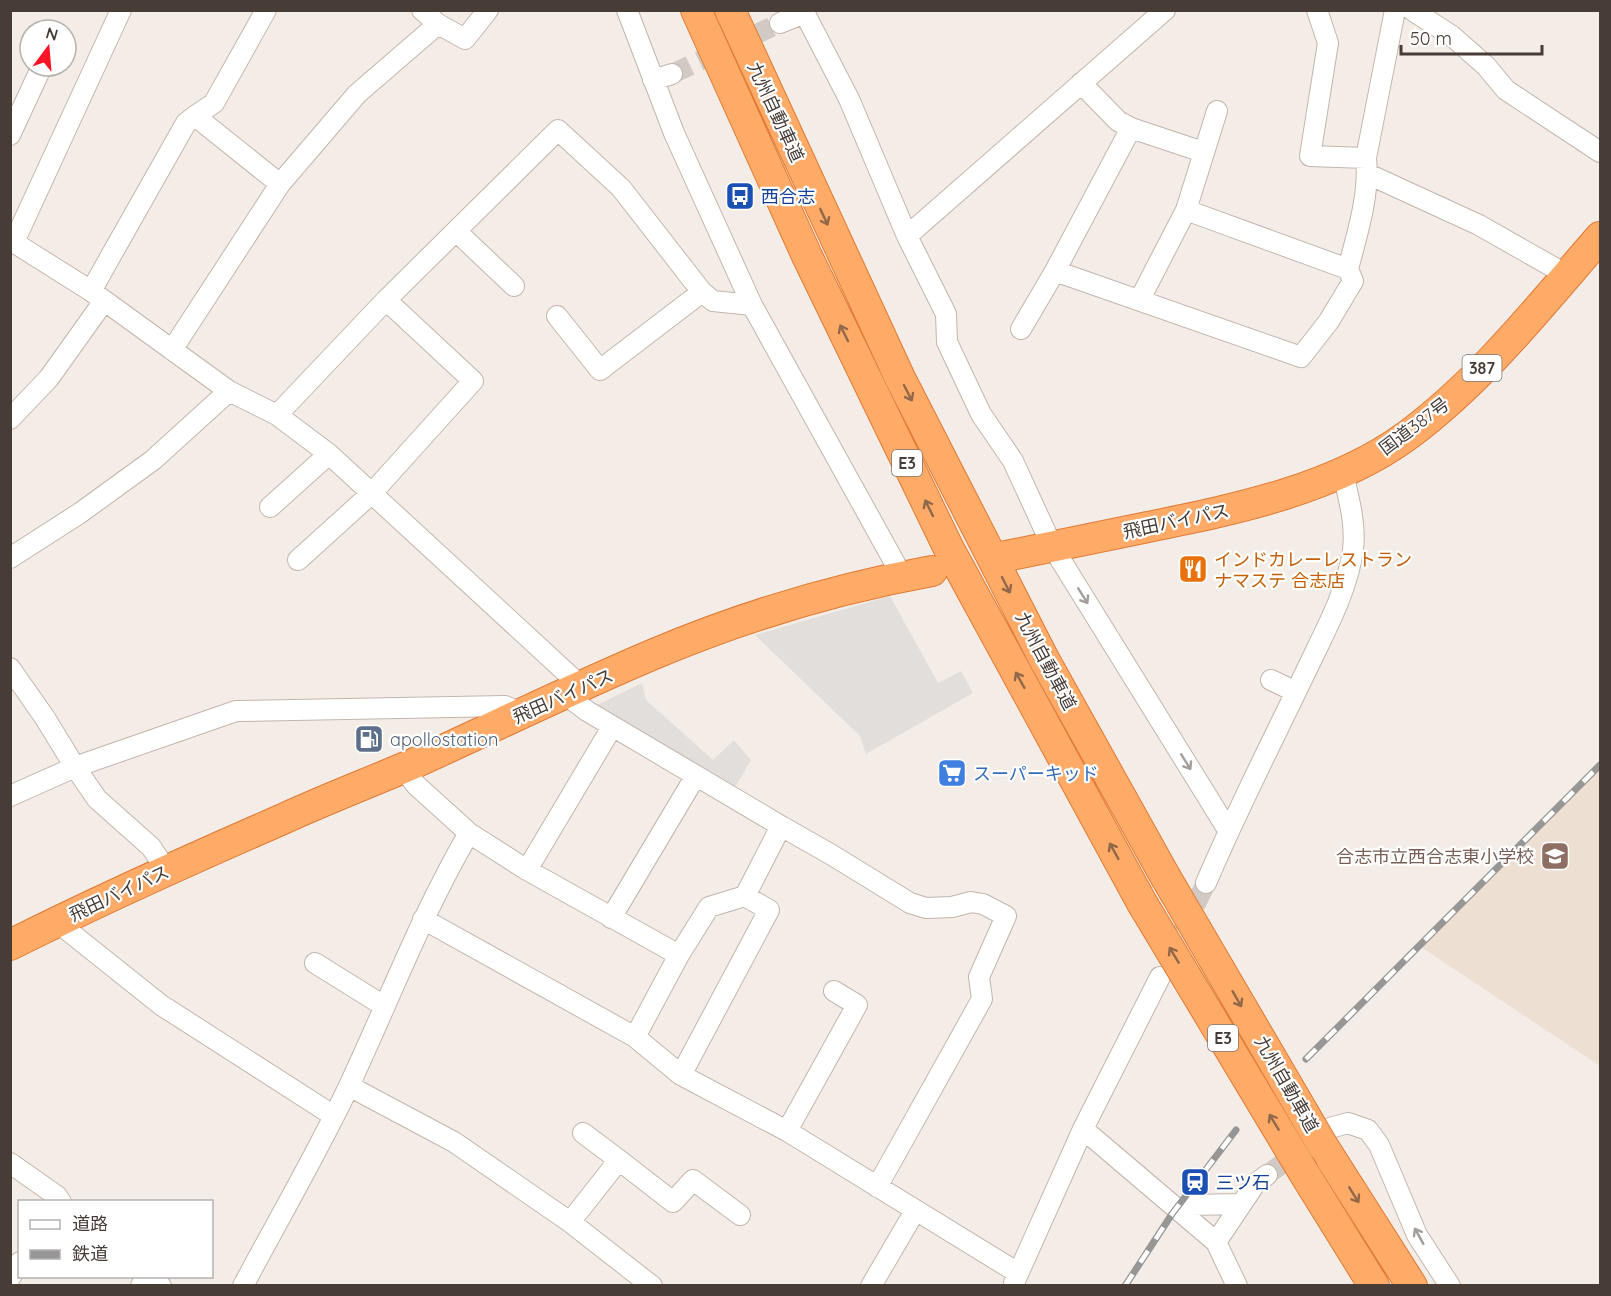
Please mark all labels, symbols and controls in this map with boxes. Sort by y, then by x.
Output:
north arrow [18,18,78,78]
scale bar [1401,18,1542,56]
text: N [44,22,61,45]
text: 50 m [1410,27,1452,50]
street label: 九州自動車道 [743,58,809,166]
bus stop icon: 西合志 [724,180,756,212]
place label: 西合志 [761,185,815,208]
one-way arrow [819,207,830,225]
one-way arrow [838,324,850,342]
road number: 387 [1462,355,1502,381]
one-way arrow [902,383,914,401]
street label: 国道387号 [1374,392,1454,460]
road number: E3 [892,450,922,476]
street label: 飛田バイパス [1121,499,1231,543]
one-way arrow [922,500,934,518]
place label: インドカレーレストラン ナマステ 合志店 [1214,548,1412,592]
restaurant icon: インドカレーレストラン ナマステ 合志店 [1177,553,1209,585]
one-way arrow [1000,576,1012,593]
one-way arrow [1078,587,1090,604]
street label: 九州自動車道 [1010,608,1082,714]
street label: 飛田バイパス [509,664,617,728]
one-way arrow [1014,672,1025,690]
fuel station icon: apollostation [353,723,385,755]
place label: apollostation [390,728,498,751]
one-way arrow [1181,753,1193,770]
supermarket icon: スーパーキッド [936,757,968,789]
place label: スーパーキッド [973,762,1099,785]
school or university icon: 合志市立西合志東小学校 [1539,840,1571,872]
one-way arrow [1108,843,1119,861]
place label: 合志市立西合志東小学校 [1336,845,1534,868]
street label: 飛田バイパス [65,860,173,926]
one-way arrow [1167,947,1179,964]
one-way arrow [1232,990,1244,1007]
road number: E3 [1208,1025,1238,1051]
street label: 九州自動車道 [1250,1031,1324,1137]
one-way arrow [1268,1114,1280,1131]
station icon: 三ツ石 [1179,1166,1211,1198]
place label: 三ツ石 [1216,1171,1270,1194]
one-way arrow [1348,1187,1361,1204]
legend [18,1200,213,1278]
text: 道路 [72,1212,108,1235]
one-way arrow [1413,1228,1425,1245]
text: 鉄道 [72,1242,108,1265]

